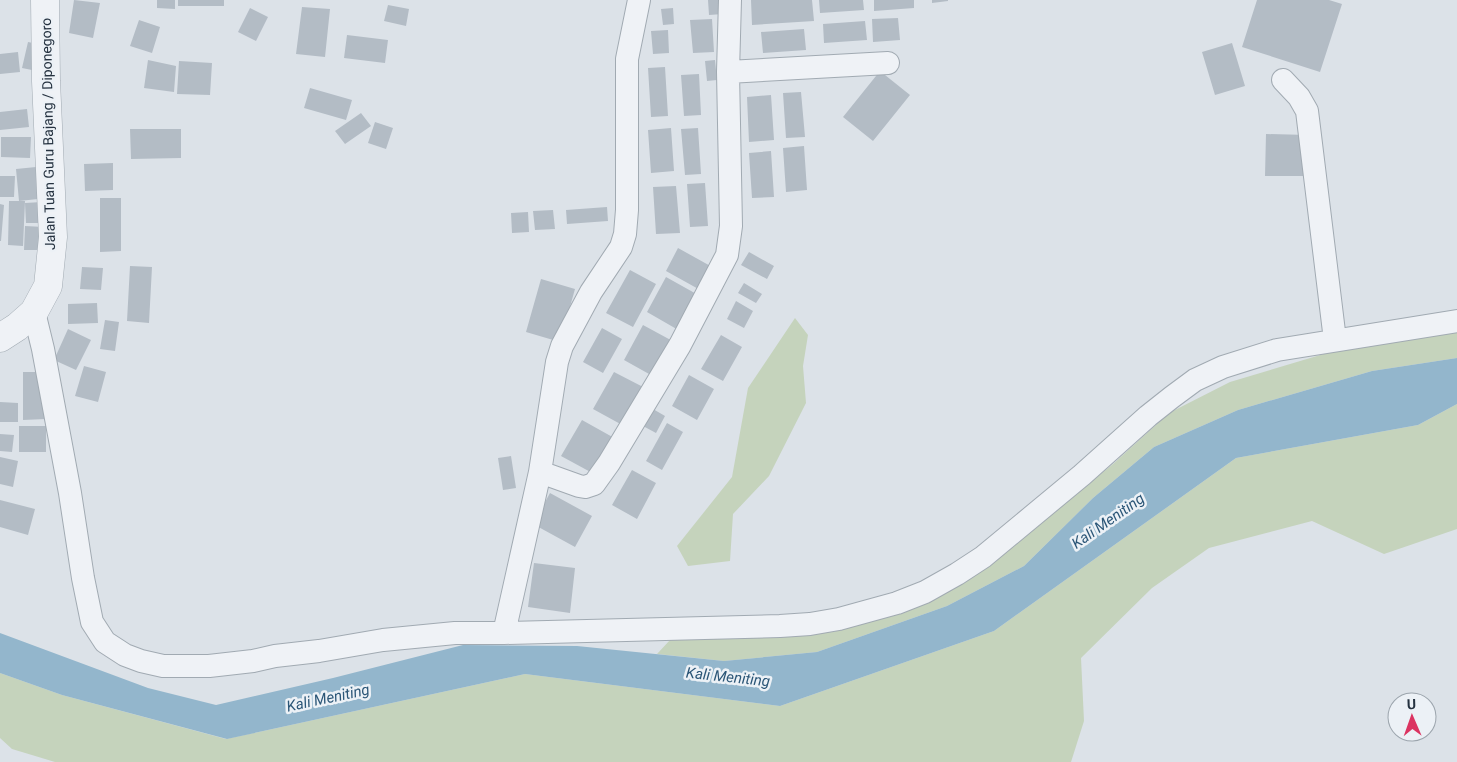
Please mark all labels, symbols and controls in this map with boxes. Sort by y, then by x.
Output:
street label: Jalan Tuan Guru Bajang / Diponegoro [38,18,58,250]
water label: Kali Meniting [1068,489,1148,553]
water label: Kali Meniting [685,664,771,690]
water label: Kali Meniting [285,680,371,716]
north arrow [1387,692,1437,742]
text: U [1407,696,1416,712]

